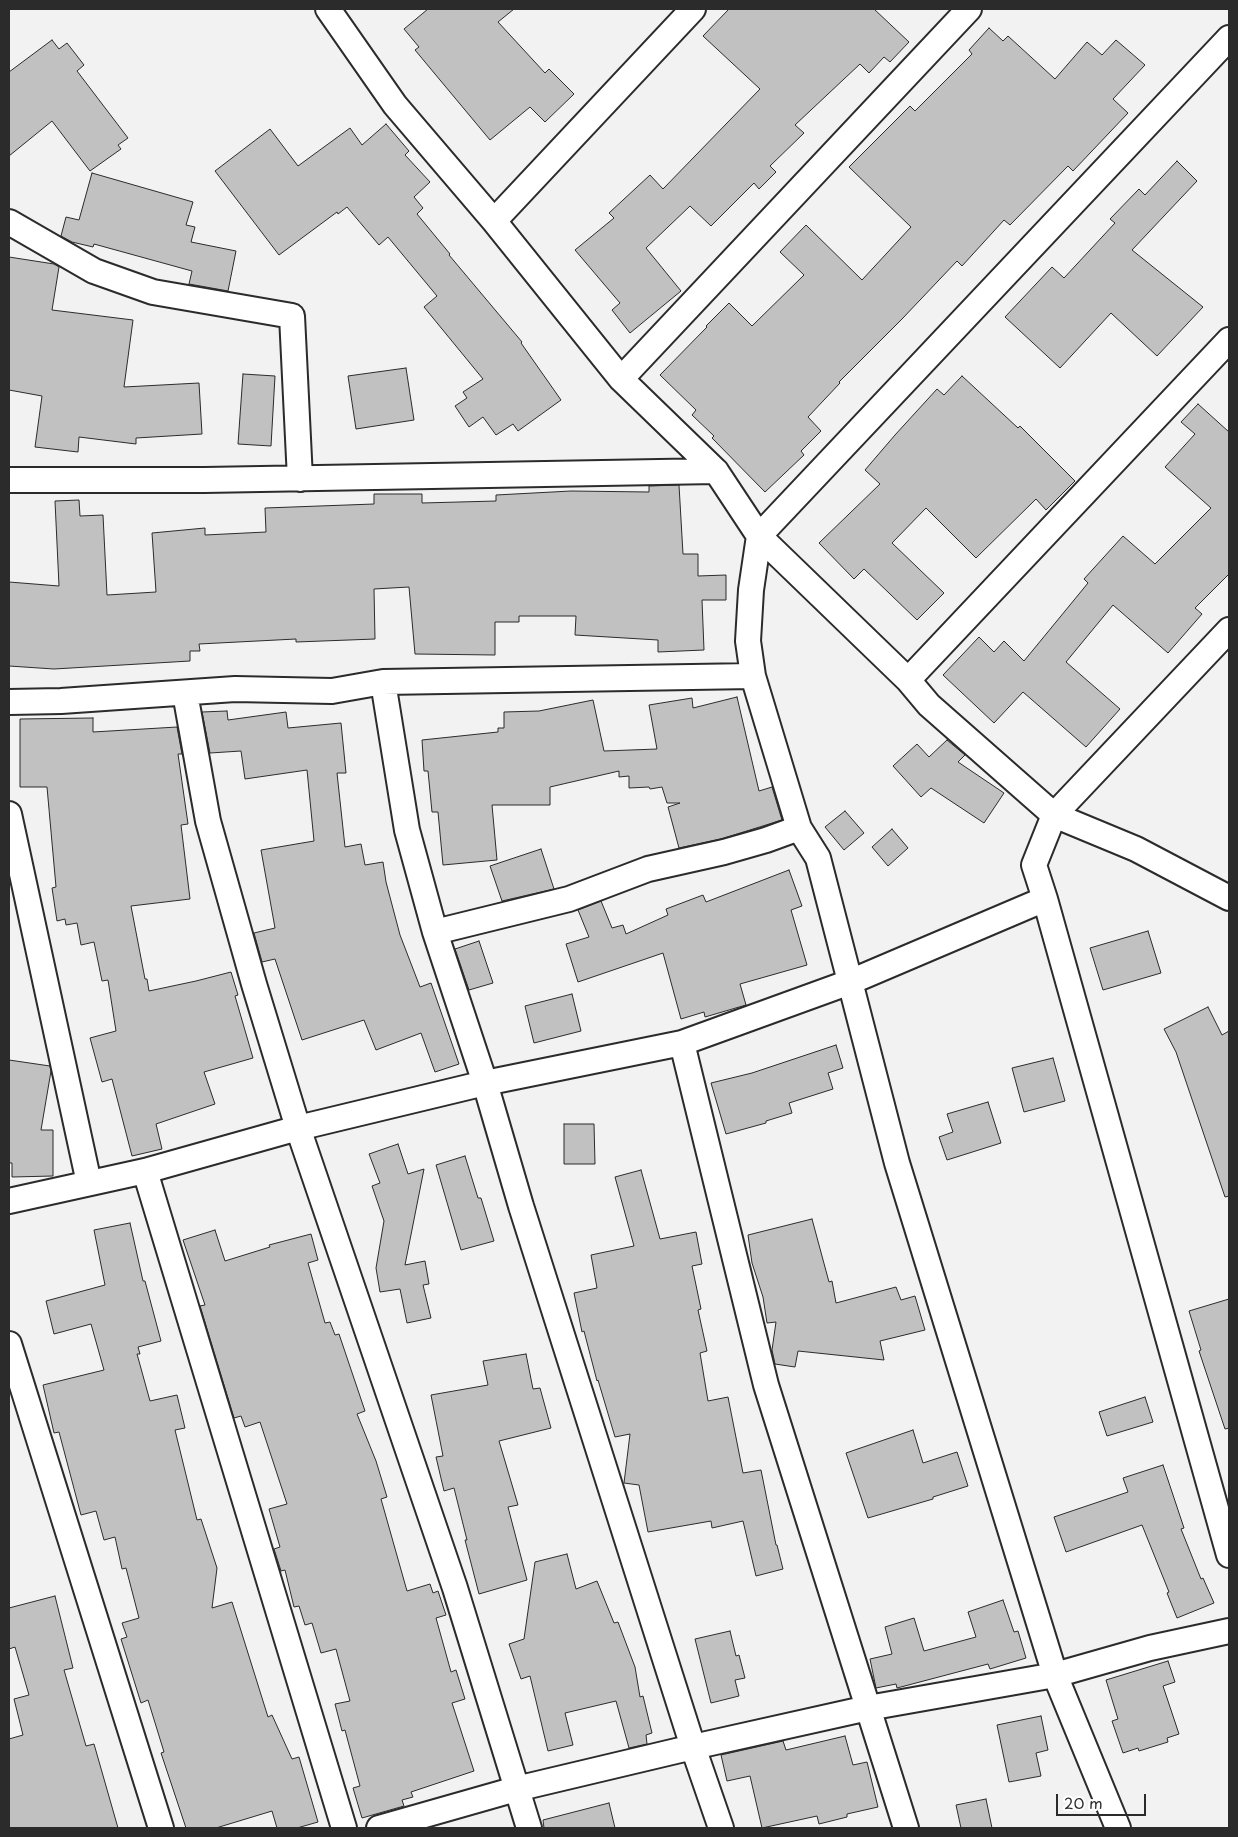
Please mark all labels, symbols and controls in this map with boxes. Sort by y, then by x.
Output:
scale bar [1058,1784,1148,1816]
text: 20 m [1064,1791,1103,1814]

